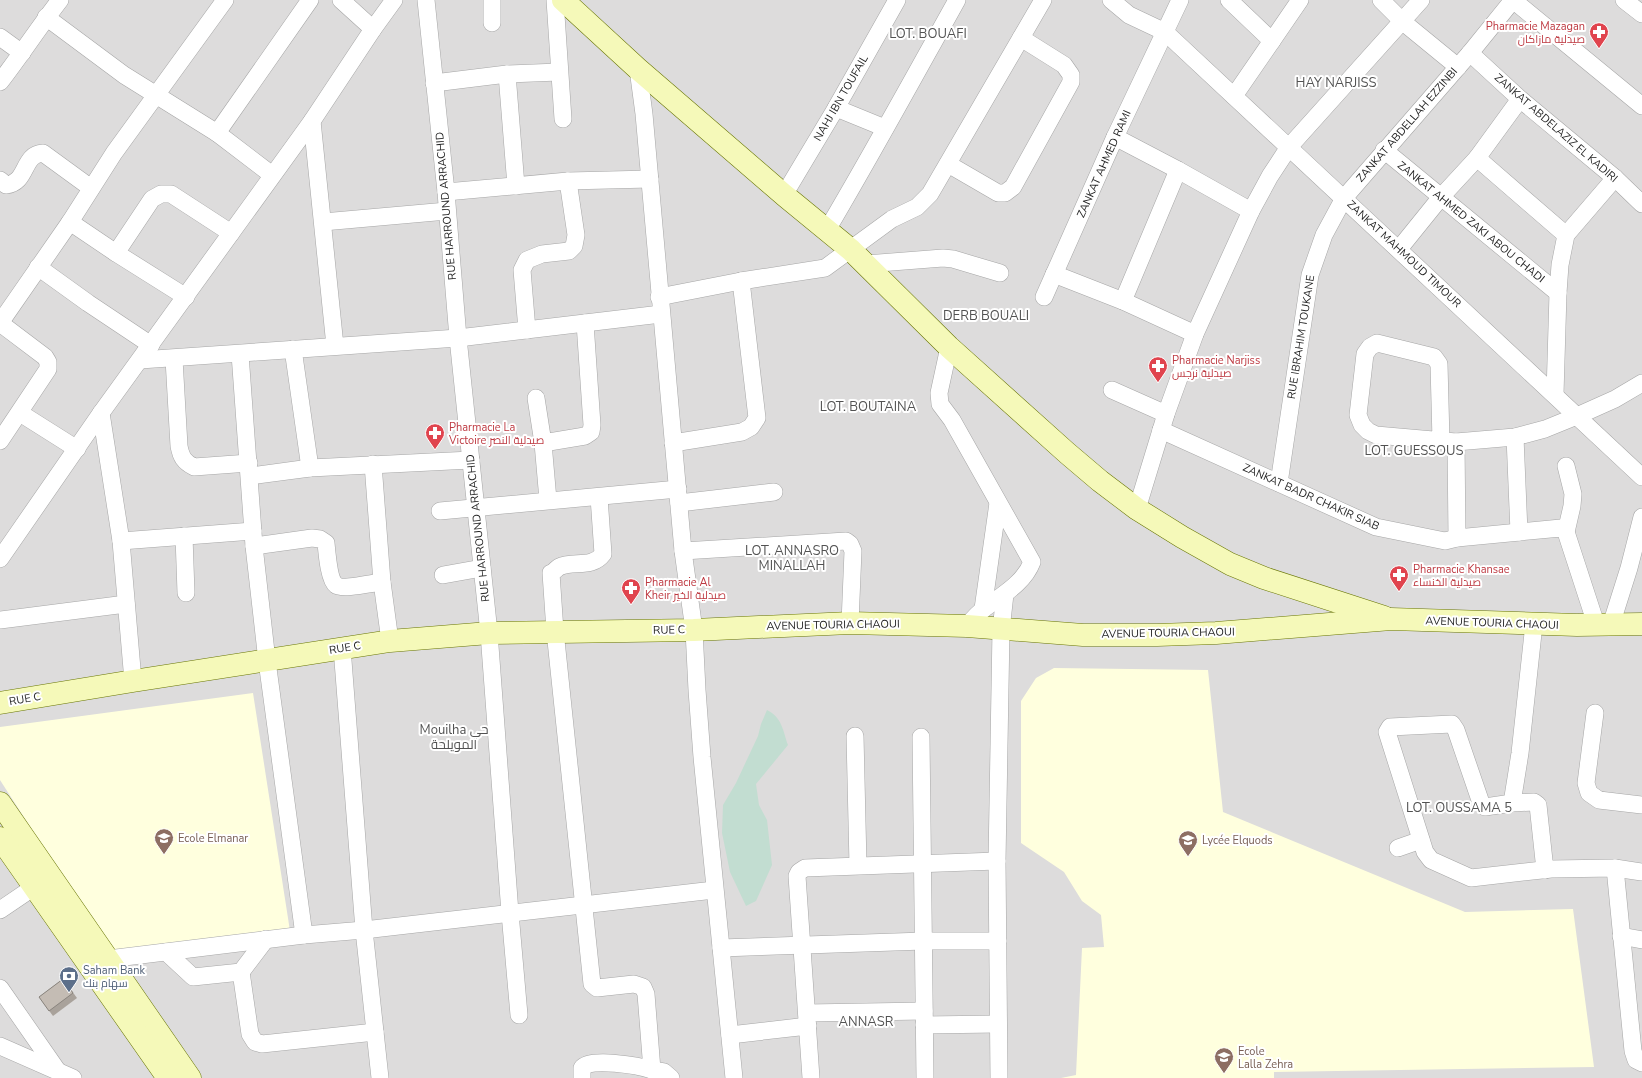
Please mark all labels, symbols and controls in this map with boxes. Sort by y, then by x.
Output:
place label: Pharmacie Mazagan صيدلية مازاكان [1486,19,1585,47]
pharmacy icon: Pharmacie Mazagan صيدلية مازاكان [1588,21,1610,49]
district label: LOT. BOUAFI [889,25,967,43]
street label: NAHJ IBN TOUFAIL [810,52,872,144]
street label: ZANKAT ABDELLAH EZZINBI [1353,65,1461,185]
street label: ZANKAT ABDELAZIZ EL KADIRI [1491,70,1621,186]
district label: HAY NARJISS [1296,74,1376,92]
street label: ZANKAT AHMED RAMI [1073,108,1135,220]
street label: RUE HARROUND ARRACHID [432,131,460,281]
street label: ZANKAT AHMED ZAKI ABOU CHADI [1394,158,1548,286]
street label: ZANKAT MAHMOUD TIMOUR [1344,197,1465,311]
street label: RUE IBRAHIM TOUKANE [1284,274,1318,400]
district label: DERB BOUALI [943,307,1029,325]
place label: Pharmacie Narjiss صيدلية نرجس [1172,353,1260,381]
pharmacy icon: Pharmacie Narjiss صيدلية نرجس [1147,355,1169,383]
district label: LOT. BOUTAINA [820,398,917,416]
place label: Pharmacie La Victoire صيدلية النصر [448,420,544,448]
pharmacy icon: Pharmacie La Victoire صيدلية النصر [424,422,446,450]
district label: LOT. GUESSOUS [1364,442,1464,460]
street label: RUE HARROUND ARRACHID [463,453,493,603]
street label: ZANKAT BADR CHAKIR SIAB [1240,460,1382,534]
district label: LOT. ANNASRO MINALLAH [745,542,839,575]
place label: Pharmacie Khansae صيدلية الخنساء [1413,562,1510,590]
pharmacy icon: Pharmacie Khansae صيدلية الخنساء [1388,564,1410,592]
place label: Pharmacie Al Kheir صيدلية الخير [645,575,726,603]
pharmacy icon: Pharmacie Al Kheir صيدلية الخير [620,577,642,605]
street label: AVENUE TOURIA CHAOUI [1425,613,1559,633]
street label: AVENUE TOURIA CHAOUI [766,616,900,634]
street label: RUE C [653,622,685,638]
street label: AVENUE TOURIA CHAOUI [1101,624,1235,642]
street label: RUE C [328,638,362,658]
street label: RUE C [8,689,42,709]
district label: Mouilha حي المويلحة [420,721,488,754]
district label: LOT. OUSSAMA 5 [1406,799,1512,817]
school or university icon: Ecole Elmanar [153,827,175,855]
school or university icon: Lycée Elquods [1177,829,1199,857]
place label: Ecole Elmanar [178,831,248,846]
place label: Lycée Elquods [1202,833,1273,848]
place label: Saham Bank سهام بنك [83,963,145,991]
bank icon: Saham Bank سهام بنك [58,965,80,993]
district label: ANNASR [839,1013,894,1031]
place label: Ecole Lalla Zehra [1238,1044,1293,1072]
school or university icon: Ecole Lalla Zehra [1213,1046,1235,1074]

